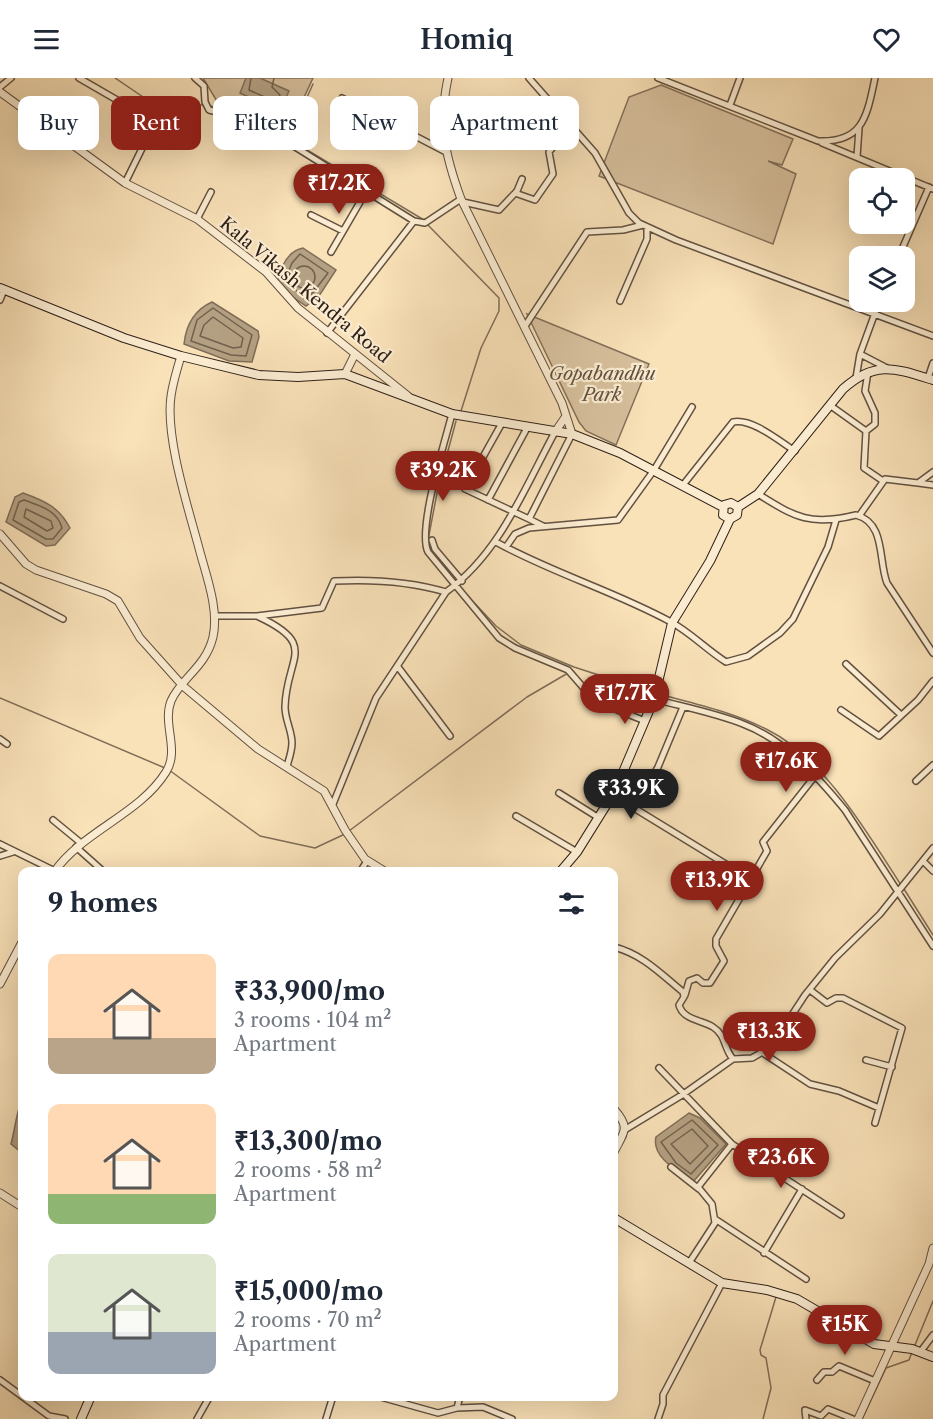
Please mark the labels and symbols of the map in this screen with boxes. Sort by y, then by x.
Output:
pin: ₹17.2K [290,164,388,215]
street label: Kala Vikash Kendra Road [215,212,395,368]
park label: Gopabandhu Park [549,363,656,406]
pin: ₹39.2K [394,451,492,502]
pin: ₹17.7K [576,674,674,725]
pin: ₹17.6K [737,742,835,793]
pin: ₹33.9K [582,769,680,820]
pin: ₹13.9K [668,861,766,912]
pin: ₹13.3K [720,1012,818,1063]
pin: ₹23.6K [732,1138,830,1189]
pin: ₹15K [809,1305,881,1356]

